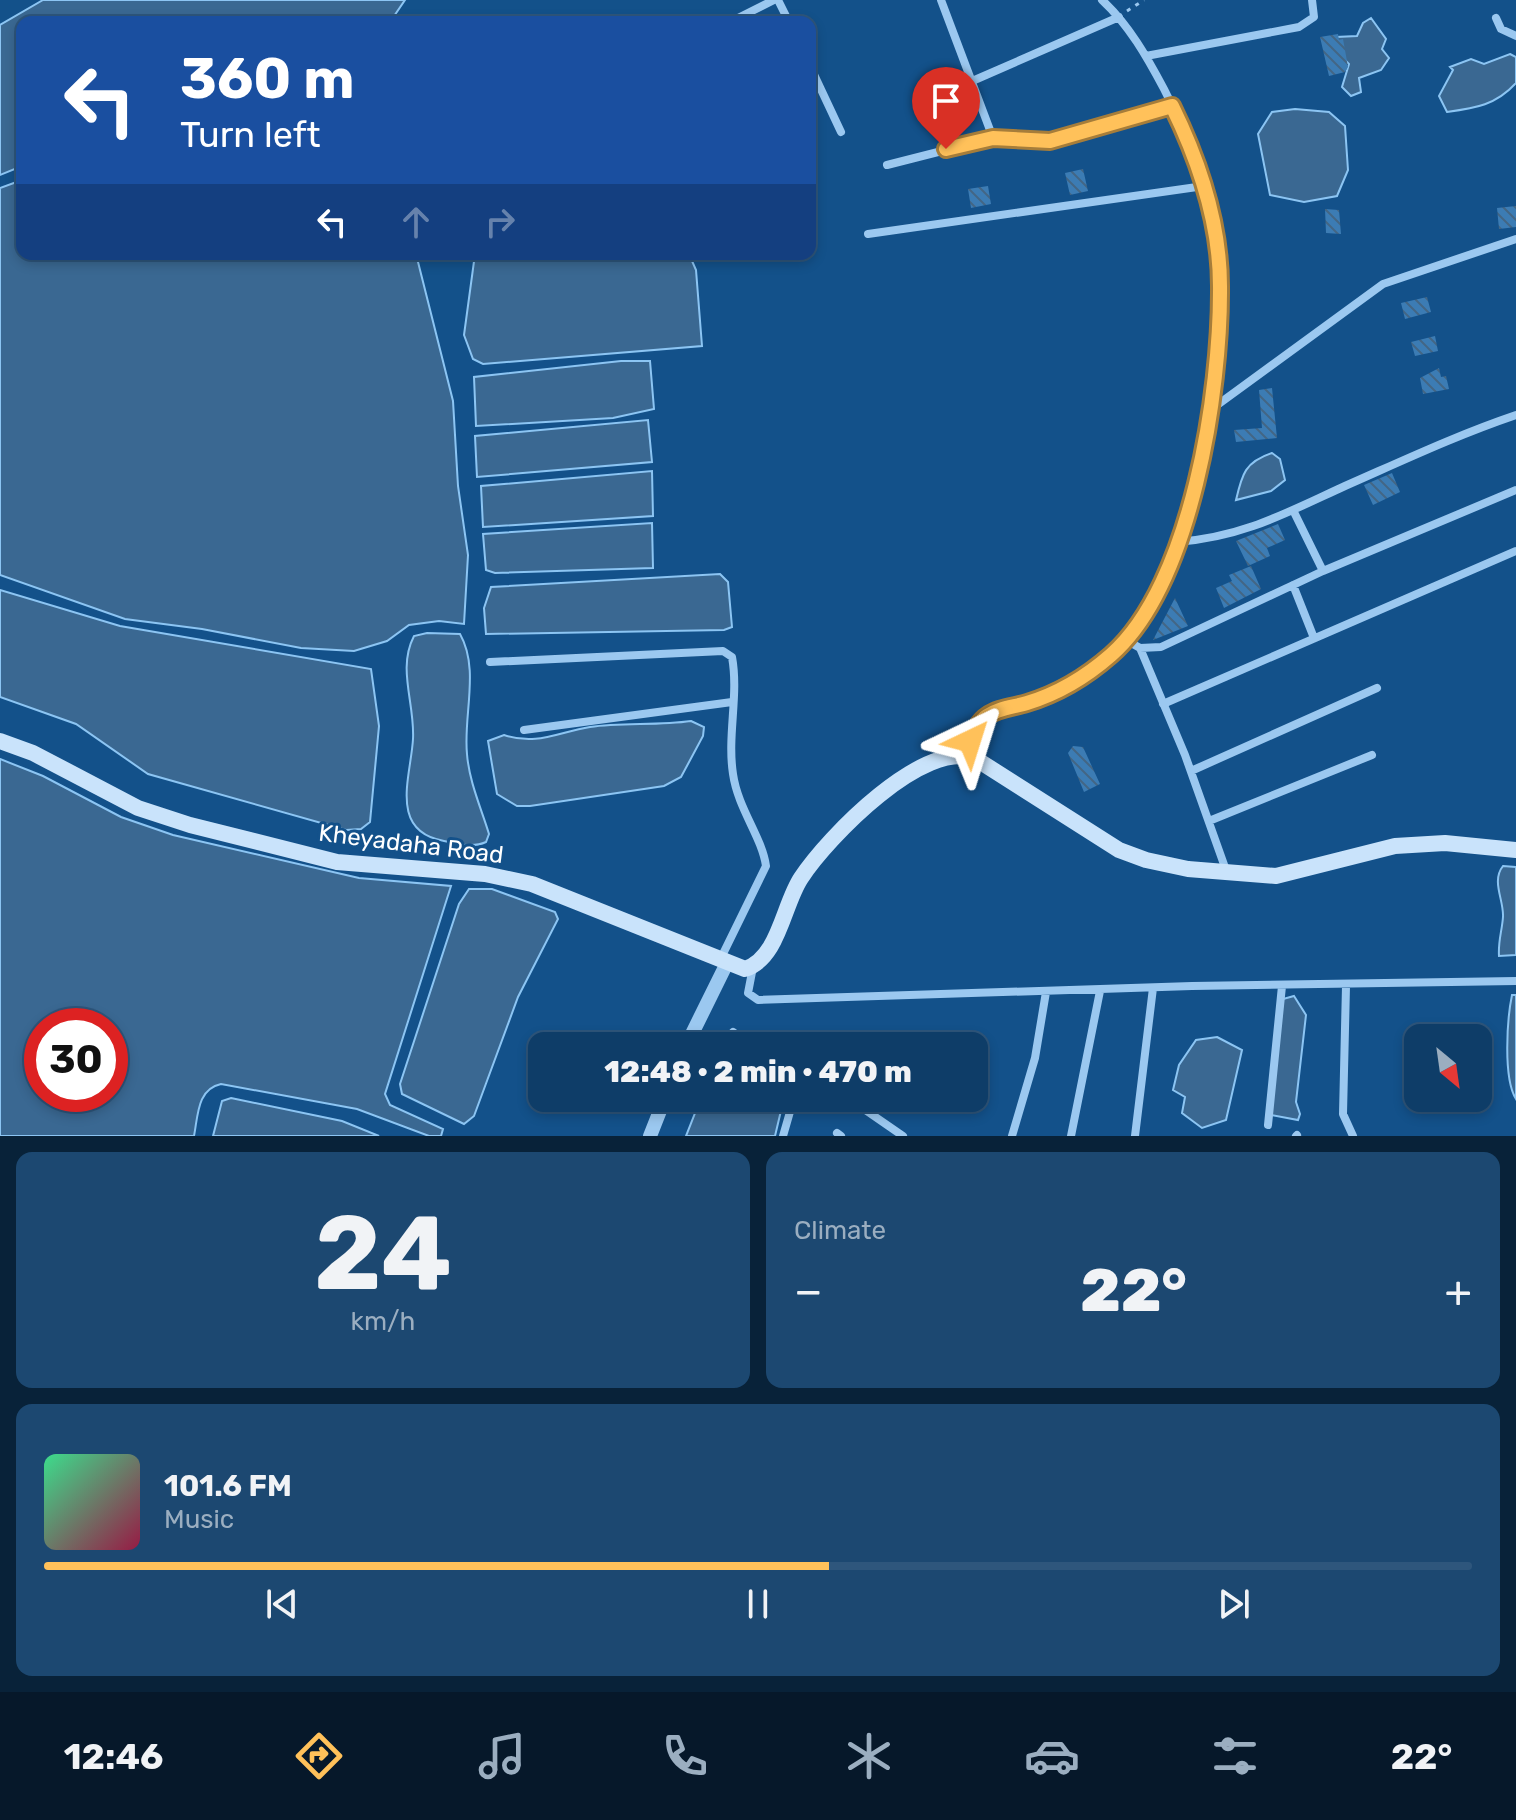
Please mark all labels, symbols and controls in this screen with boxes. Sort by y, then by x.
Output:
text: 360 m [180,46,355,112]
icon: left [48,48,152,152]
pin [912,67,980,149]
icon: arrive [924,79,968,123]
text: Turn left [180,113,321,156]
icon: left [310,200,354,244]
icon: ahead [394,200,438,244]
icon: right [478,200,522,244]
position arrow [928,699,1012,783]
street label: Kheyadaha Road [317,819,505,869]
speed limit sign: 30 [24,1008,128,1112]
north arrow [1404,1024,1492,1112]
map controls [1404,1024,1492,1112]
text: 12:48 · 2 min · 470 m [604,1054,912,1090]
text: 24 [314,1192,452,1315]
text: Climate [794,1215,886,1246]
text: 22° [1080,1255,1187,1326]
text: − [794,1265,823,1317]
text: + [1445,1265,1472,1317]
text: km/h [351,1306,415,1337]
text: 101.6 FM [164,1468,292,1504]
text: Music [164,1504,234,1535]
icon: previous [260,1582,304,1626]
icon: pause [736,1582,780,1626]
icon: next [1212,1582,1256,1626]
icon: directions [291,1728,347,1784]
icon: music [474,1728,530,1784]
icon: phone [657,1728,713,1784]
icon: climate [841,1728,897,1784]
icon: car [1024,1728,1080,1784]
icon: filters [1207,1728,1263,1784]
text: 12:46 [64,1735,163,1778]
text: 22° [1391,1735,1452,1778]

